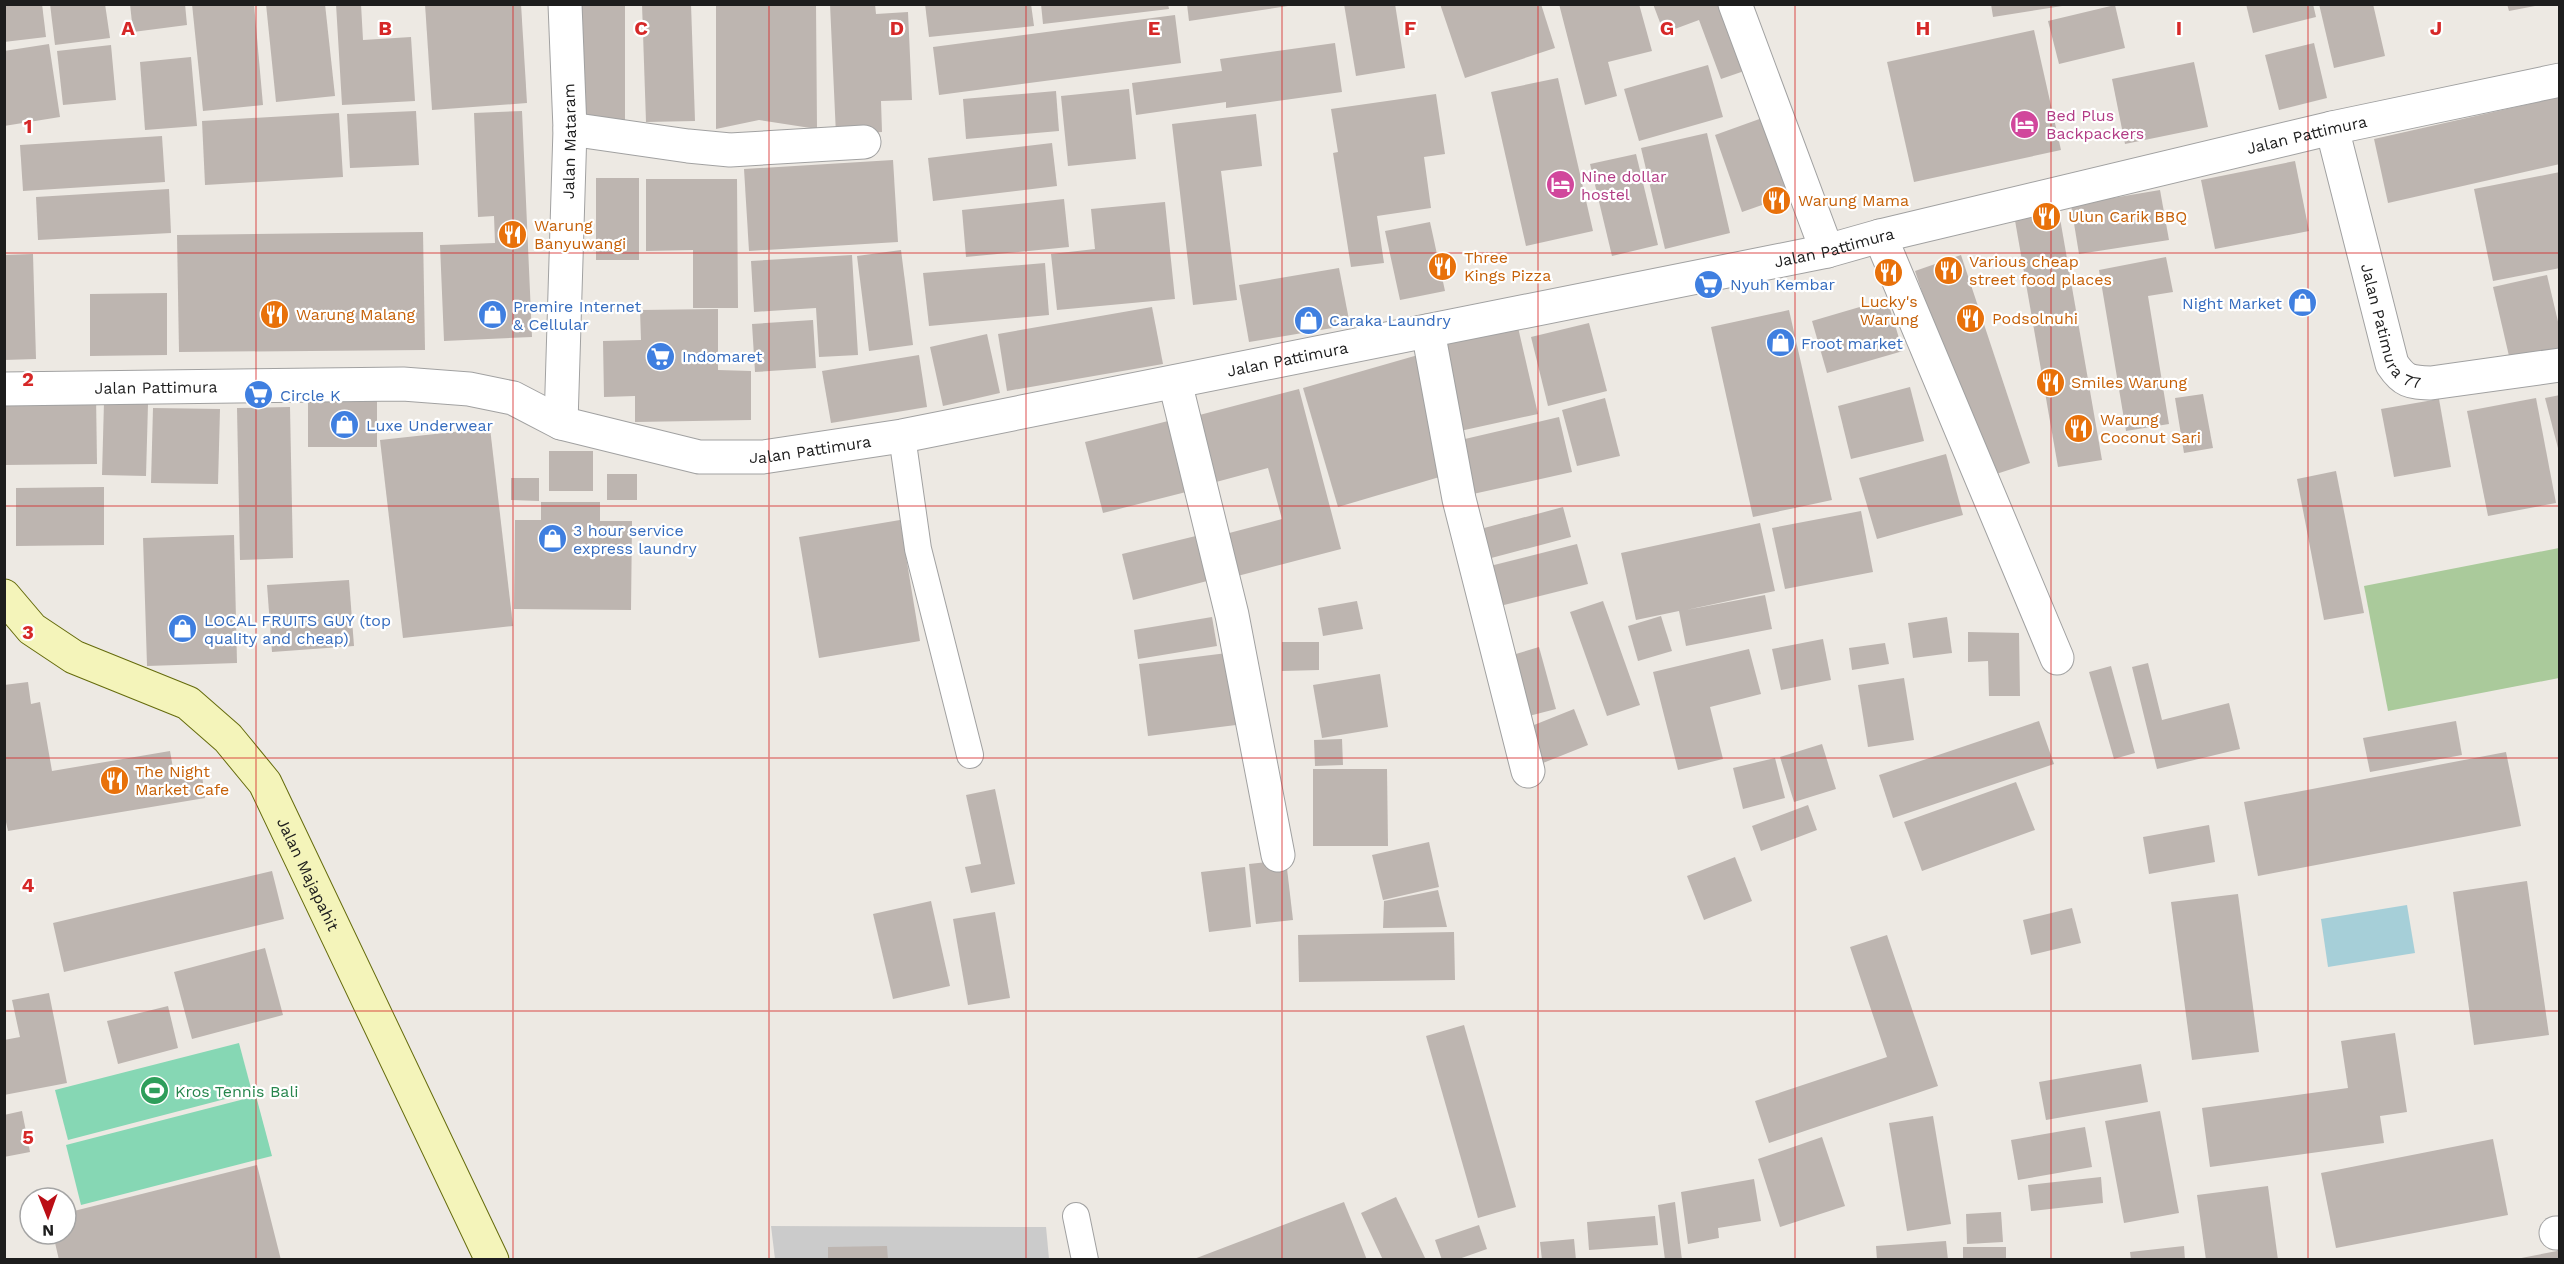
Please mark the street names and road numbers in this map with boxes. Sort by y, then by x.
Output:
street label: Jalan Mataram [558,83,580,199]
street label: Jalan Pattimura [2245,111,2369,158]
street label: Jalan Pattimura [1772,223,1896,271]
street label: Jalan Patimura 77 [2357,262,2422,392]
street label: Jalan Pattimura [1225,338,1350,380]
street label: Jalan Pattimura [94,377,218,397]
street label: Jalan Pattimura [749,431,872,467]
street label: Jalan Majapahit [273,814,344,934]

